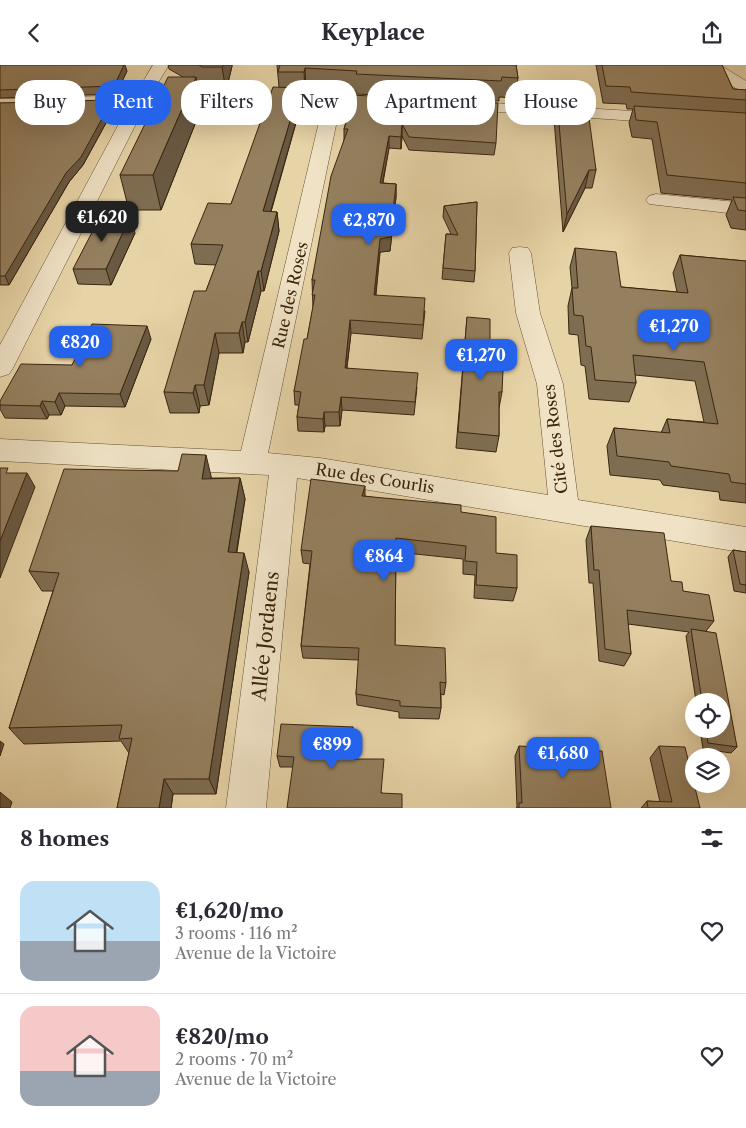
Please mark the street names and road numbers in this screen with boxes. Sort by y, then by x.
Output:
street label: Rue des Roses [268,240,312,350]
street label: Cité des Roses [538,383,572,495]
street label: Rue des Courlis [314,459,436,497]
street label: Allée Jordaens [247,570,284,703]

